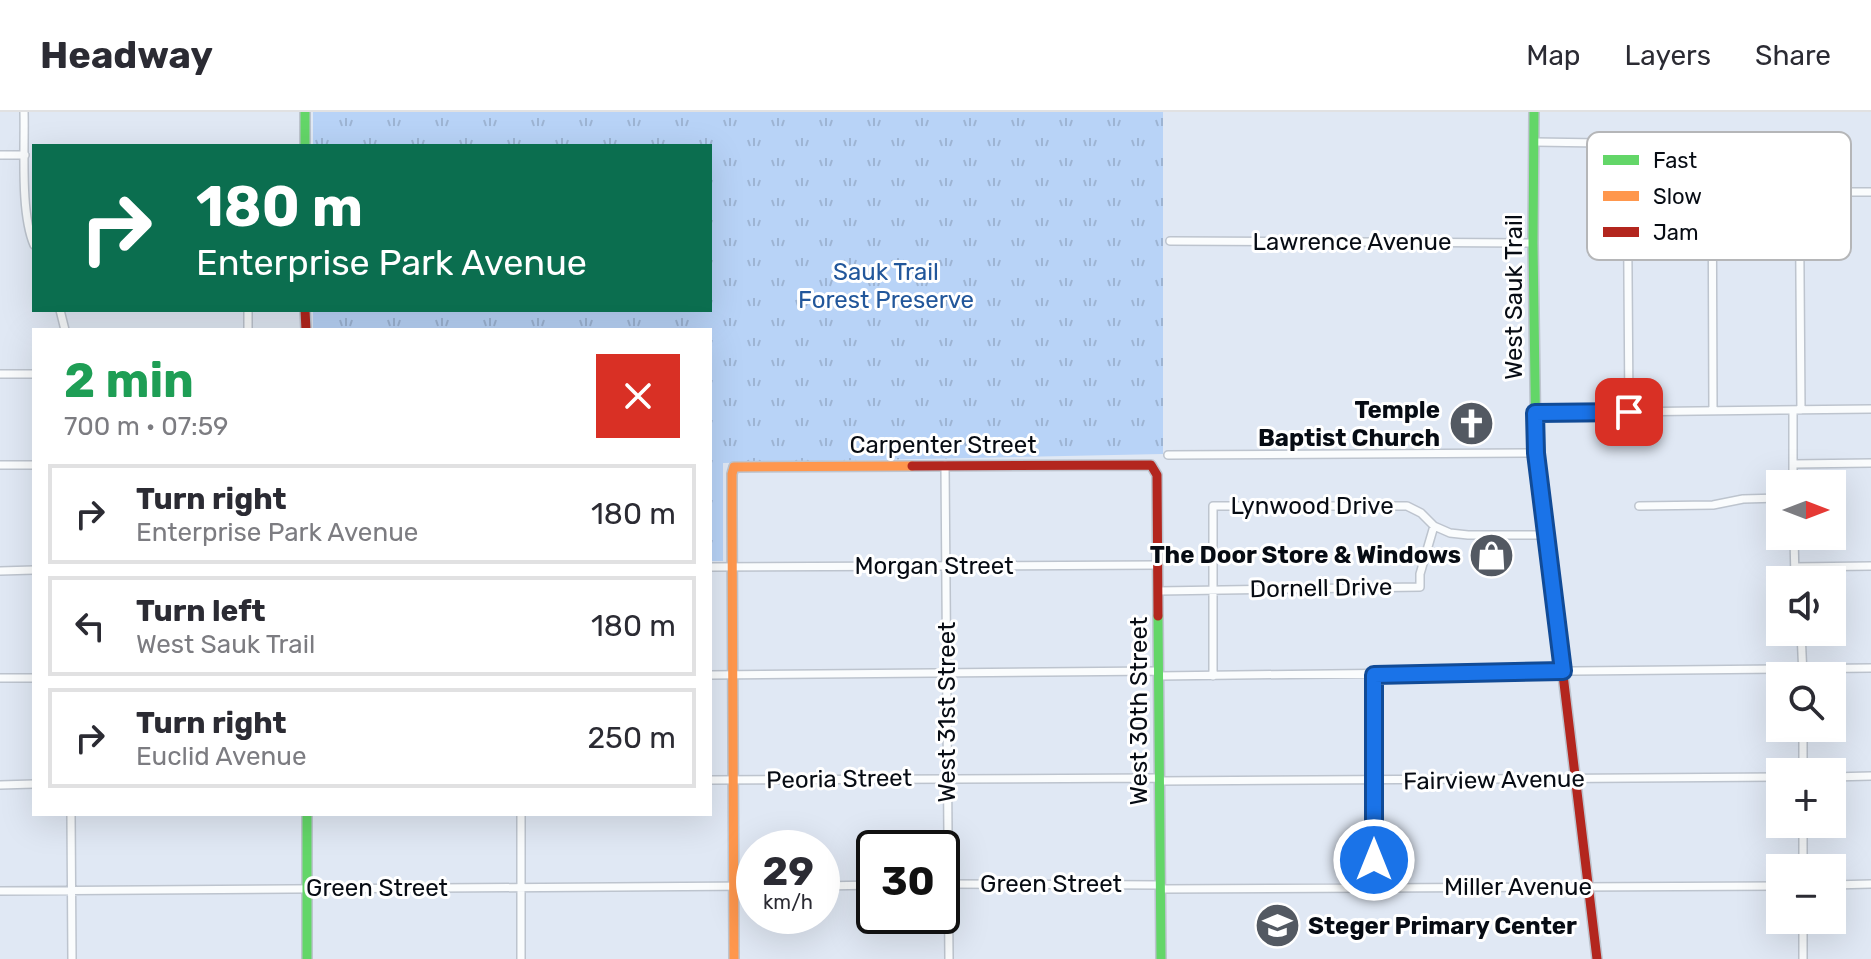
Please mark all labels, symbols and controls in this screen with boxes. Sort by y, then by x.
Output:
text: Headway [40,32,213,78]
text: Map [1526,39,1581,72]
text: Layers [1625,39,1711,72]
text: Share [1755,39,1831,72]
legend [1587,132,1851,260]
text: Fast [1653,147,1698,174]
text: 180 m [196,174,363,240]
icon: right [64,176,168,280]
text: Slow [1653,183,1702,210]
street label: West Sauk Trail [1500,214,1528,380]
text: Jam [1653,219,1699,246]
street label: Lawrence Avenue [1253,228,1451,256]
text: Enterprise Park Avenue [196,241,587,284]
park label: Sauk Trail Forest Preserve [798,258,974,314]
text: 2 min [64,352,194,409]
button: close [596,354,680,438]
pin [1595,378,1663,446]
icon: arrive [1607,390,1651,434]
place label: Temple Baptist Church [1258,396,1440,452]
church icon: Temple Baptist Church [1447,400,1495,448]
text: 700 m · 07:59 [64,411,229,442]
street label: Carpenter Street [849,431,1037,459]
north arrow [1766,470,1846,550]
map controls [1766,470,1846,934]
text: Turn right [136,481,287,517]
icon: right [68,492,112,536]
street label: Lynwood Drive [1230,492,1394,520]
text: 180 m [591,496,676,532]
text: Enterprise Park Avenue [136,517,418,548]
shop icon: The Door Store & Windows [1468,531,1516,579]
place label: The Door Store & Windows [1150,541,1461,569]
street label: Morgan Street [854,552,1014,580]
button: sound [1766,566,1846,646]
street label: Dornell Drive [1249,573,1393,603]
text: Turn left [136,593,266,629]
icon: left [68,604,112,648]
text: 180 m [591,608,676,644]
street label: West 30th Street [1125,617,1153,805]
street label: West 31st Street [933,622,961,802]
text: West Sauk Trail [136,629,315,660]
button: search [1766,662,1846,742]
text: Turn right [136,705,287,741]
icon: right [68,716,112,760]
text: 250 m [588,720,676,756]
text: Euclid Avenue [136,741,306,772]
button: + [1766,758,1846,838]
street label: Peoria Street [766,764,912,794]
street label: Fairview Avenue [1403,764,1585,796]
position arrow [1332,818,1416,902]
speed limit sign: 30 [856,830,960,934]
text: 29 [762,848,814,895]
button: − [1766,854,1846,934]
street label: Green Street [980,870,1122,898]
street label: Miller Avenue [1444,873,1592,901]
street label: Green Street [306,874,448,902]
text: km/h [763,890,813,914]
school or university icon: Steger Primary Center [1253,902,1301,950]
place label: Steger Primary Center [1308,912,1577,940]

